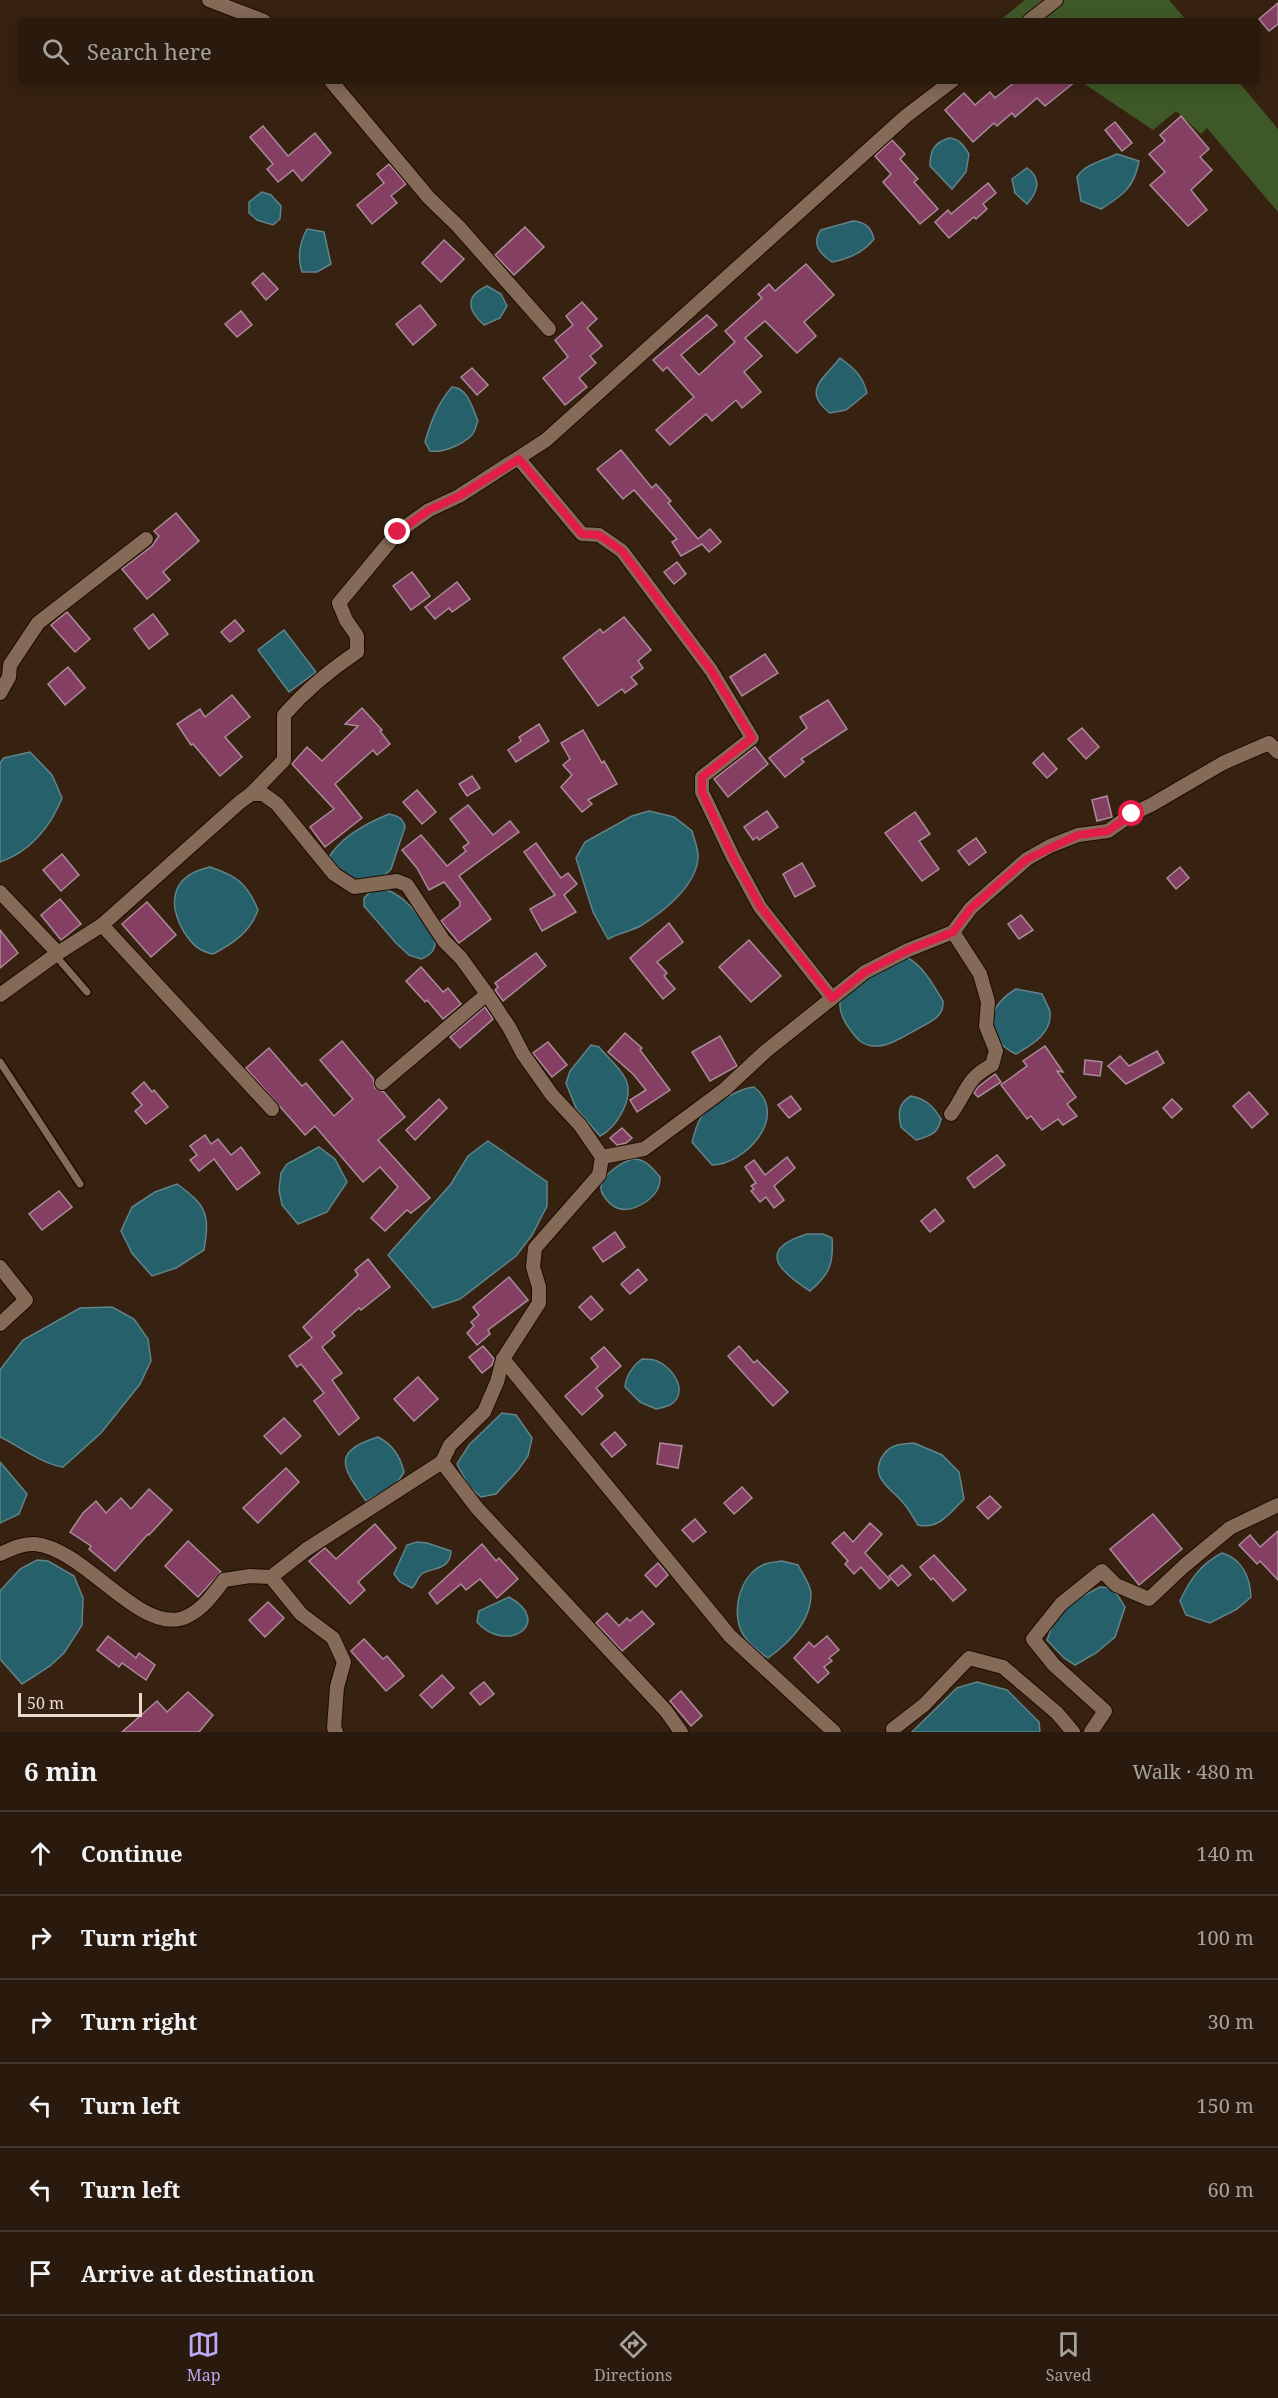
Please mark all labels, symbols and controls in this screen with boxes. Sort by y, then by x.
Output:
search box [18,18,1260,84]
icon: search [39,35,72,68]
text: Search here [87,36,212,66]
route end [384,518,410,544]
route start [1118,800,1144,826]
scale bar [18,1690,142,1718]
text: 50 m [27,1692,64,1714]
text: 6 min [24,1753,98,1789]
text: Walk · 480 m [1132,1758,1254,1785]
icon: ahead [24,1837,57,1870]
text: Continue [81,1838,183,1868]
text: 140 m [1196,1840,1254,1867]
icon: right [24,1921,57,1954]
text: Turn right [81,1922,197,1952]
text: 100 m [1196,1924,1254,1951]
icon: right [24,2005,57,2038]
text: Turn right [81,2006,197,2036]
text: 30 m [1208,2008,1254,2035]
icon: left [24,2089,57,2122]
text: Turn left [81,2090,180,2120]
text: 150 m [1196,2092,1254,2119]
icon: left [24,2173,57,2206]
text: Turn left [81,2174,180,2204]
text: 60 m [1208,2176,1254,2203]
icon: arrive [24,2257,57,2290]
text: Arrive at destination [81,2258,315,2288]
tab: Map [187,2328,221,2386]
tab: Directions [594,2328,672,2386]
tab: Saved [1046,2328,1091,2386]

